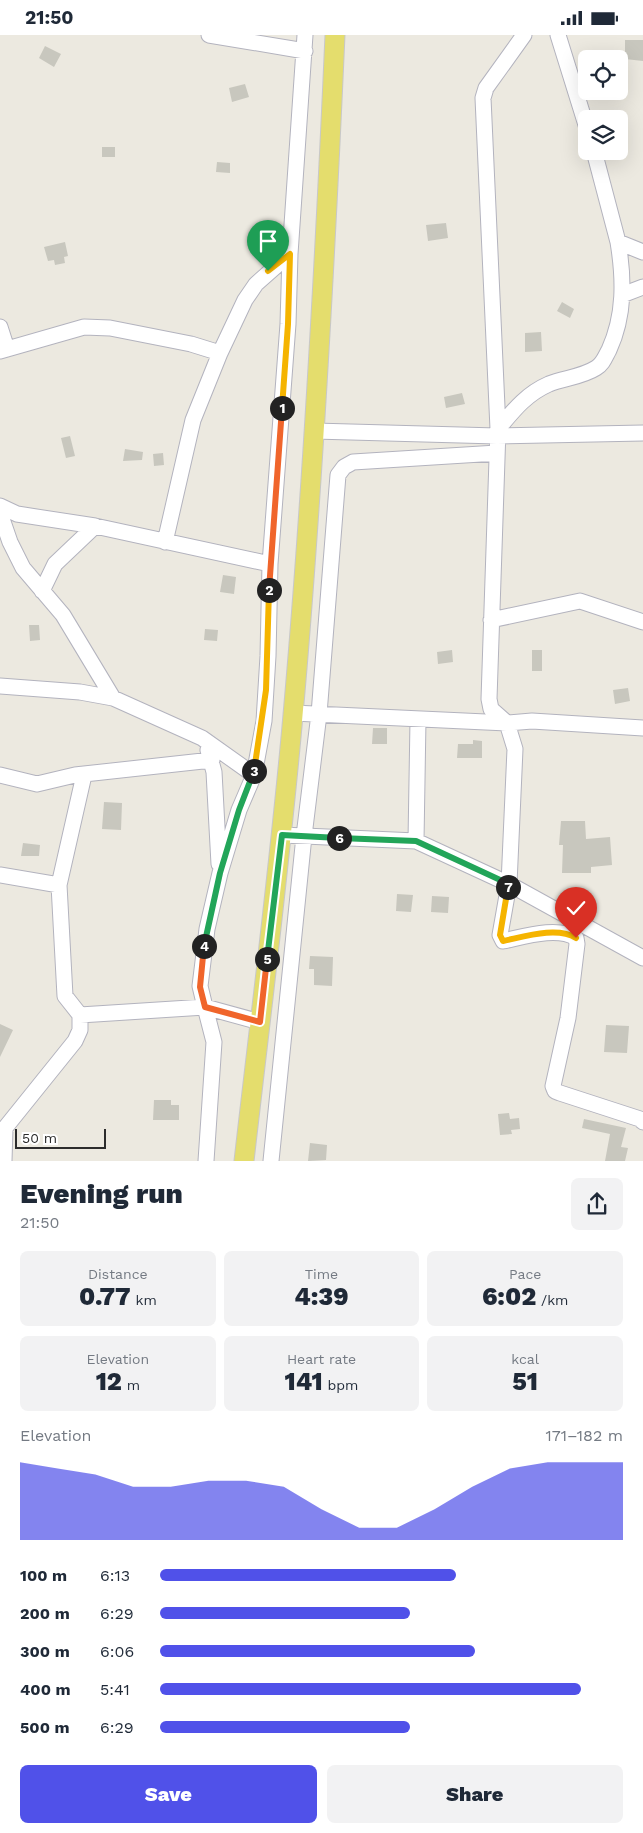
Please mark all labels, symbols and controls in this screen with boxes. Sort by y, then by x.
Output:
text: 21:50 [25,6,74,29]
map controls [578,50,628,160]
button: locate [578,50,628,100]
button: layers [578,110,628,160]
pin [247,220,289,271]
icon: arrive [254,227,282,255]
pin: 1 [270,395,294,421]
text: 1 [279,400,286,416]
pin: 2 [256,577,282,603]
text: 2 [265,582,274,598]
pin: 3 [242,759,266,783]
text: 3 [250,763,259,779]
pin: 6 [326,825,352,851]
text: 6 [335,830,344,846]
pin: 7 [496,875,520,899]
text: 7 [504,879,513,895]
pin [555,887,597,938]
icon: check [562,894,590,922]
pin: 4 [192,933,216,959]
text: 4 [200,938,209,954]
pin: 5 [254,947,280,971]
text: 5 [263,951,272,967]
scale bar [15,1125,106,1149]
text: 50 m [22,1130,57,1146]
text: Evening run [20,1177,183,1210]
button: share [571,1178,623,1230]
text: 21:50 [20,1213,60,1232]
text: Distance [88,1266,148,1282]
text: Time [305,1266,338,1282]
text: Pace [509,1266,541,1282]
text: 0.77 [79,1282,131,1311]
text: 4:39 [294,1282,349,1311]
text: 6:02 [482,1282,536,1311]
text: km [131,1292,157,1308]
text: /km [536,1292,568,1308]
text: Elevation [87,1351,149,1367]
text: Heart rate [287,1351,356,1367]
text: kcal [511,1351,539,1367]
text: 12 [96,1367,122,1396]
text: 141 [285,1367,323,1396]
text: 51 [512,1367,538,1396]
text: m [122,1377,140,1393]
text: bpm [323,1377,358,1393]
text: Elevation [20,1426,91,1445]
text: 171–182 m [545,1426,623,1445]
text: 100 m [20,1566,67,1585]
text: 6:13 [100,1566,130,1585]
text: 200 m [20,1604,70,1623]
text: 6:29 [100,1604,134,1623]
text: 300 m [20,1642,70,1661]
text: 6:06 [100,1642,134,1661]
text: 400 m [20,1680,71,1699]
text: 5:41 [100,1680,130,1699]
text: 500 m [20,1718,70,1737]
text: 6:29 [100,1718,134,1737]
button: Save [20,1765,317,1823]
button: Share [327,1765,623,1823]

